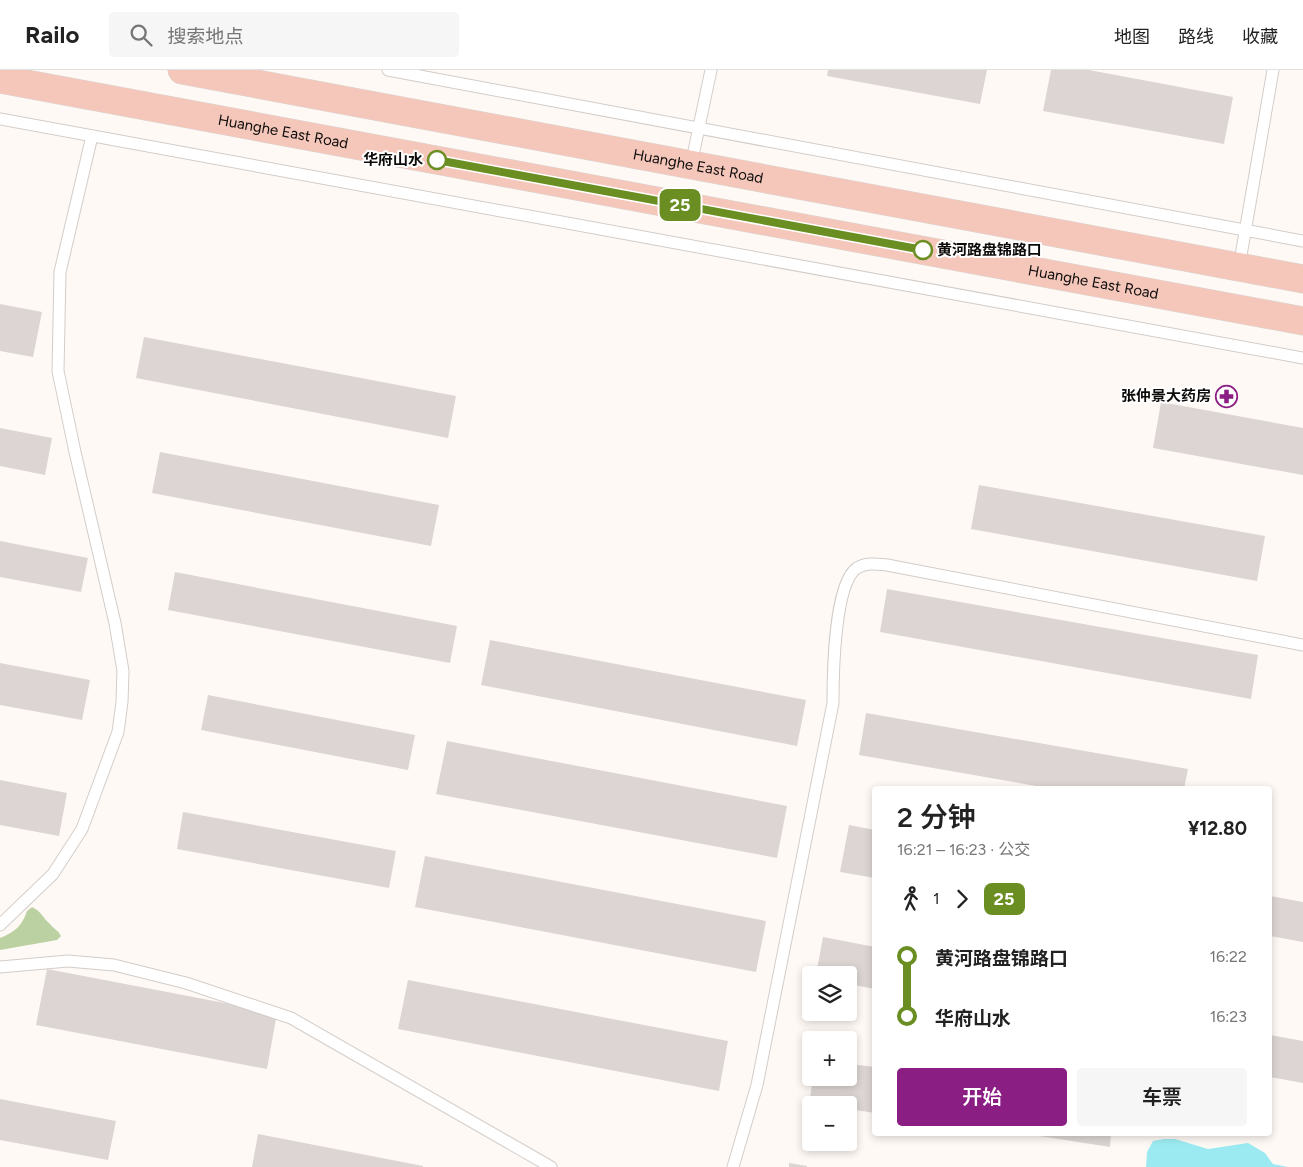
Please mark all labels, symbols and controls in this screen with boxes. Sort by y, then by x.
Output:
search box [109,12,459,57]
text: Railo [25,20,79,49]
icon: search [127,21,155,49]
text: 搜索地点 [167,25,243,48]
text: 地图 [1114,26,1150,48]
text: 路线 [1178,26,1214,48]
text: 收藏 [1242,26,1278,48]
street label: Huanghe East Road [216,111,350,153]
street label: Huanghe East Road [631,145,765,187]
marker: 华府山水 [427,150,447,170]
place label: 华府山水 [363,151,423,169]
line badge: 25 [658,189,702,221]
text: 25 [670,194,690,216]
marker: 黄河路盘锦路口 [913,240,933,260]
place label: 黄河路盘锦路口 [937,241,1042,259]
street label: Huanghe East Road [1027,261,1160,303]
pharmacy icon: 张仲景大药房 [1215,384,1239,408]
place label: 张仲景大药房 [1121,387,1211,405]
text: 2 分钟 [897,800,976,834]
text: ¥12.80 [1188,817,1247,840]
text: 16:21 – 16:23 · 公交 [897,840,1030,859]
icon: walk [897,885,925,913]
icon: forward [948,885,976,913]
text: 25 [994,888,1015,910]
text: 1 [933,889,940,908]
text: 黄河路盘锦路口 [935,947,1068,970]
text: 16:22 [1209,947,1247,966]
map controls [802,966,857,1151]
button: layers [802,966,857,1021]
text: 华府山水 [935,1007,1011,1030]
text: 16:23 [1210,1007,1247,1026]
button: + [802,1031,857,1086]
button: 开始 [897,1068,1067,1126]
button: 车票 [1077,1068,1247,1126]
button: − [802,1096,857,1151]

